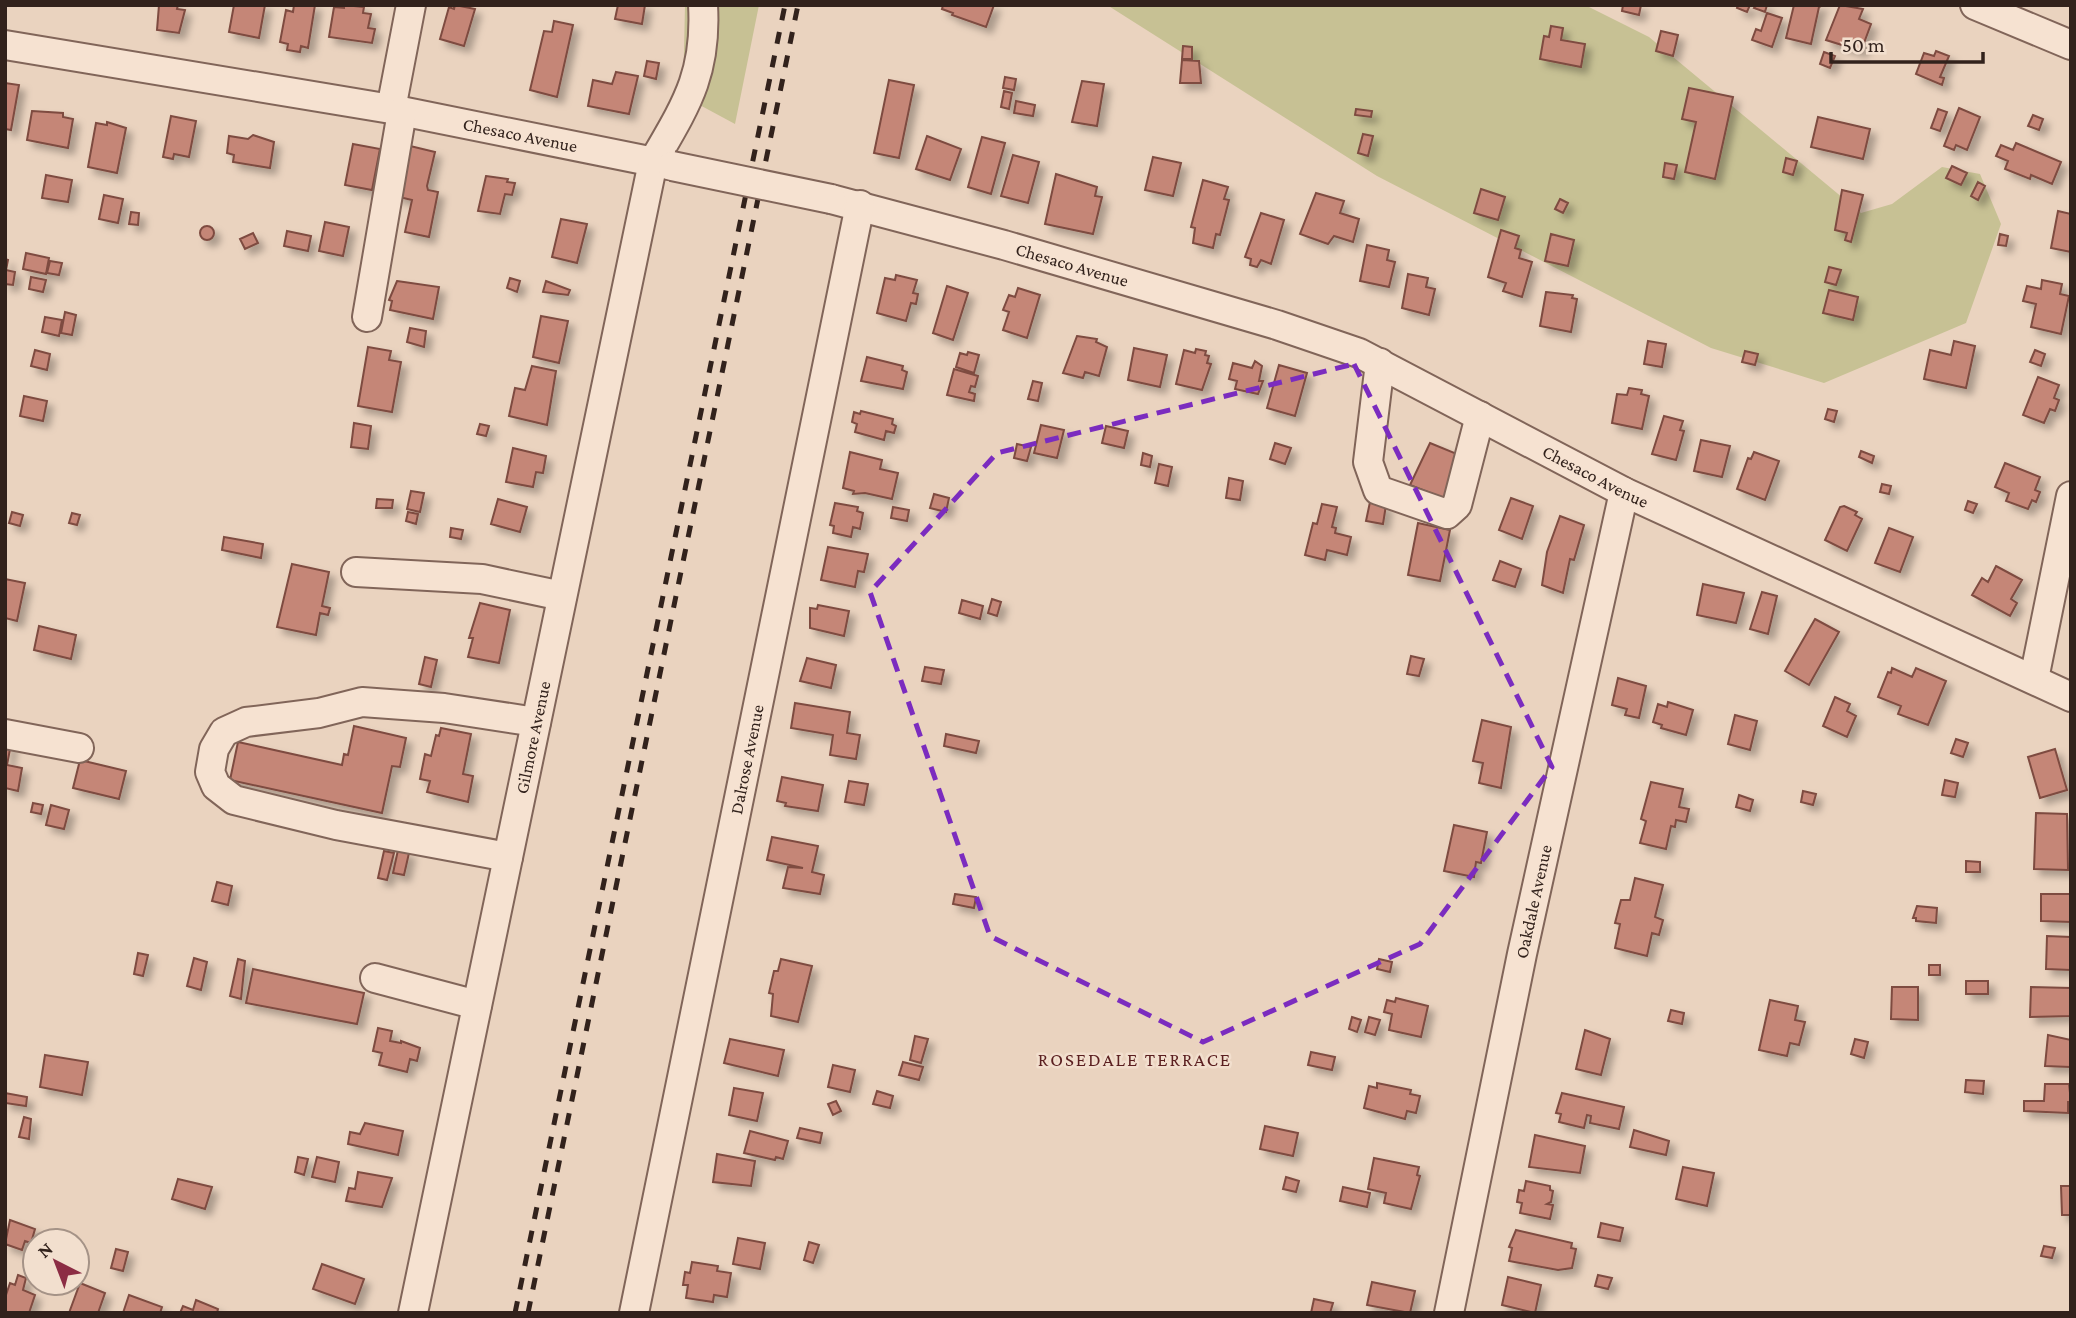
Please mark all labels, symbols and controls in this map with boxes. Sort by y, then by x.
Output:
scale bar [1831,21,1983,65]
text: 50 m [1842,33,1885,57]
street label: Chesaco Avenue [461,114,579,156]
street label: Chesaco Avenue [1013,239,1131,291]
street label: Chesaco Avenue [1539,441,1652,512]
street label: Gilmore Avenue [512,679,555,796]
street label: Dalrose Avenue [726,703,768,816]
street label: Oakdale Avenue [1511,843,1556,960]
district label: ROSEDALE TERRACE [1038,1049,1232,1070]
north arrow [21,1227,91,1297]
text: N [33,1238,57,1262]

